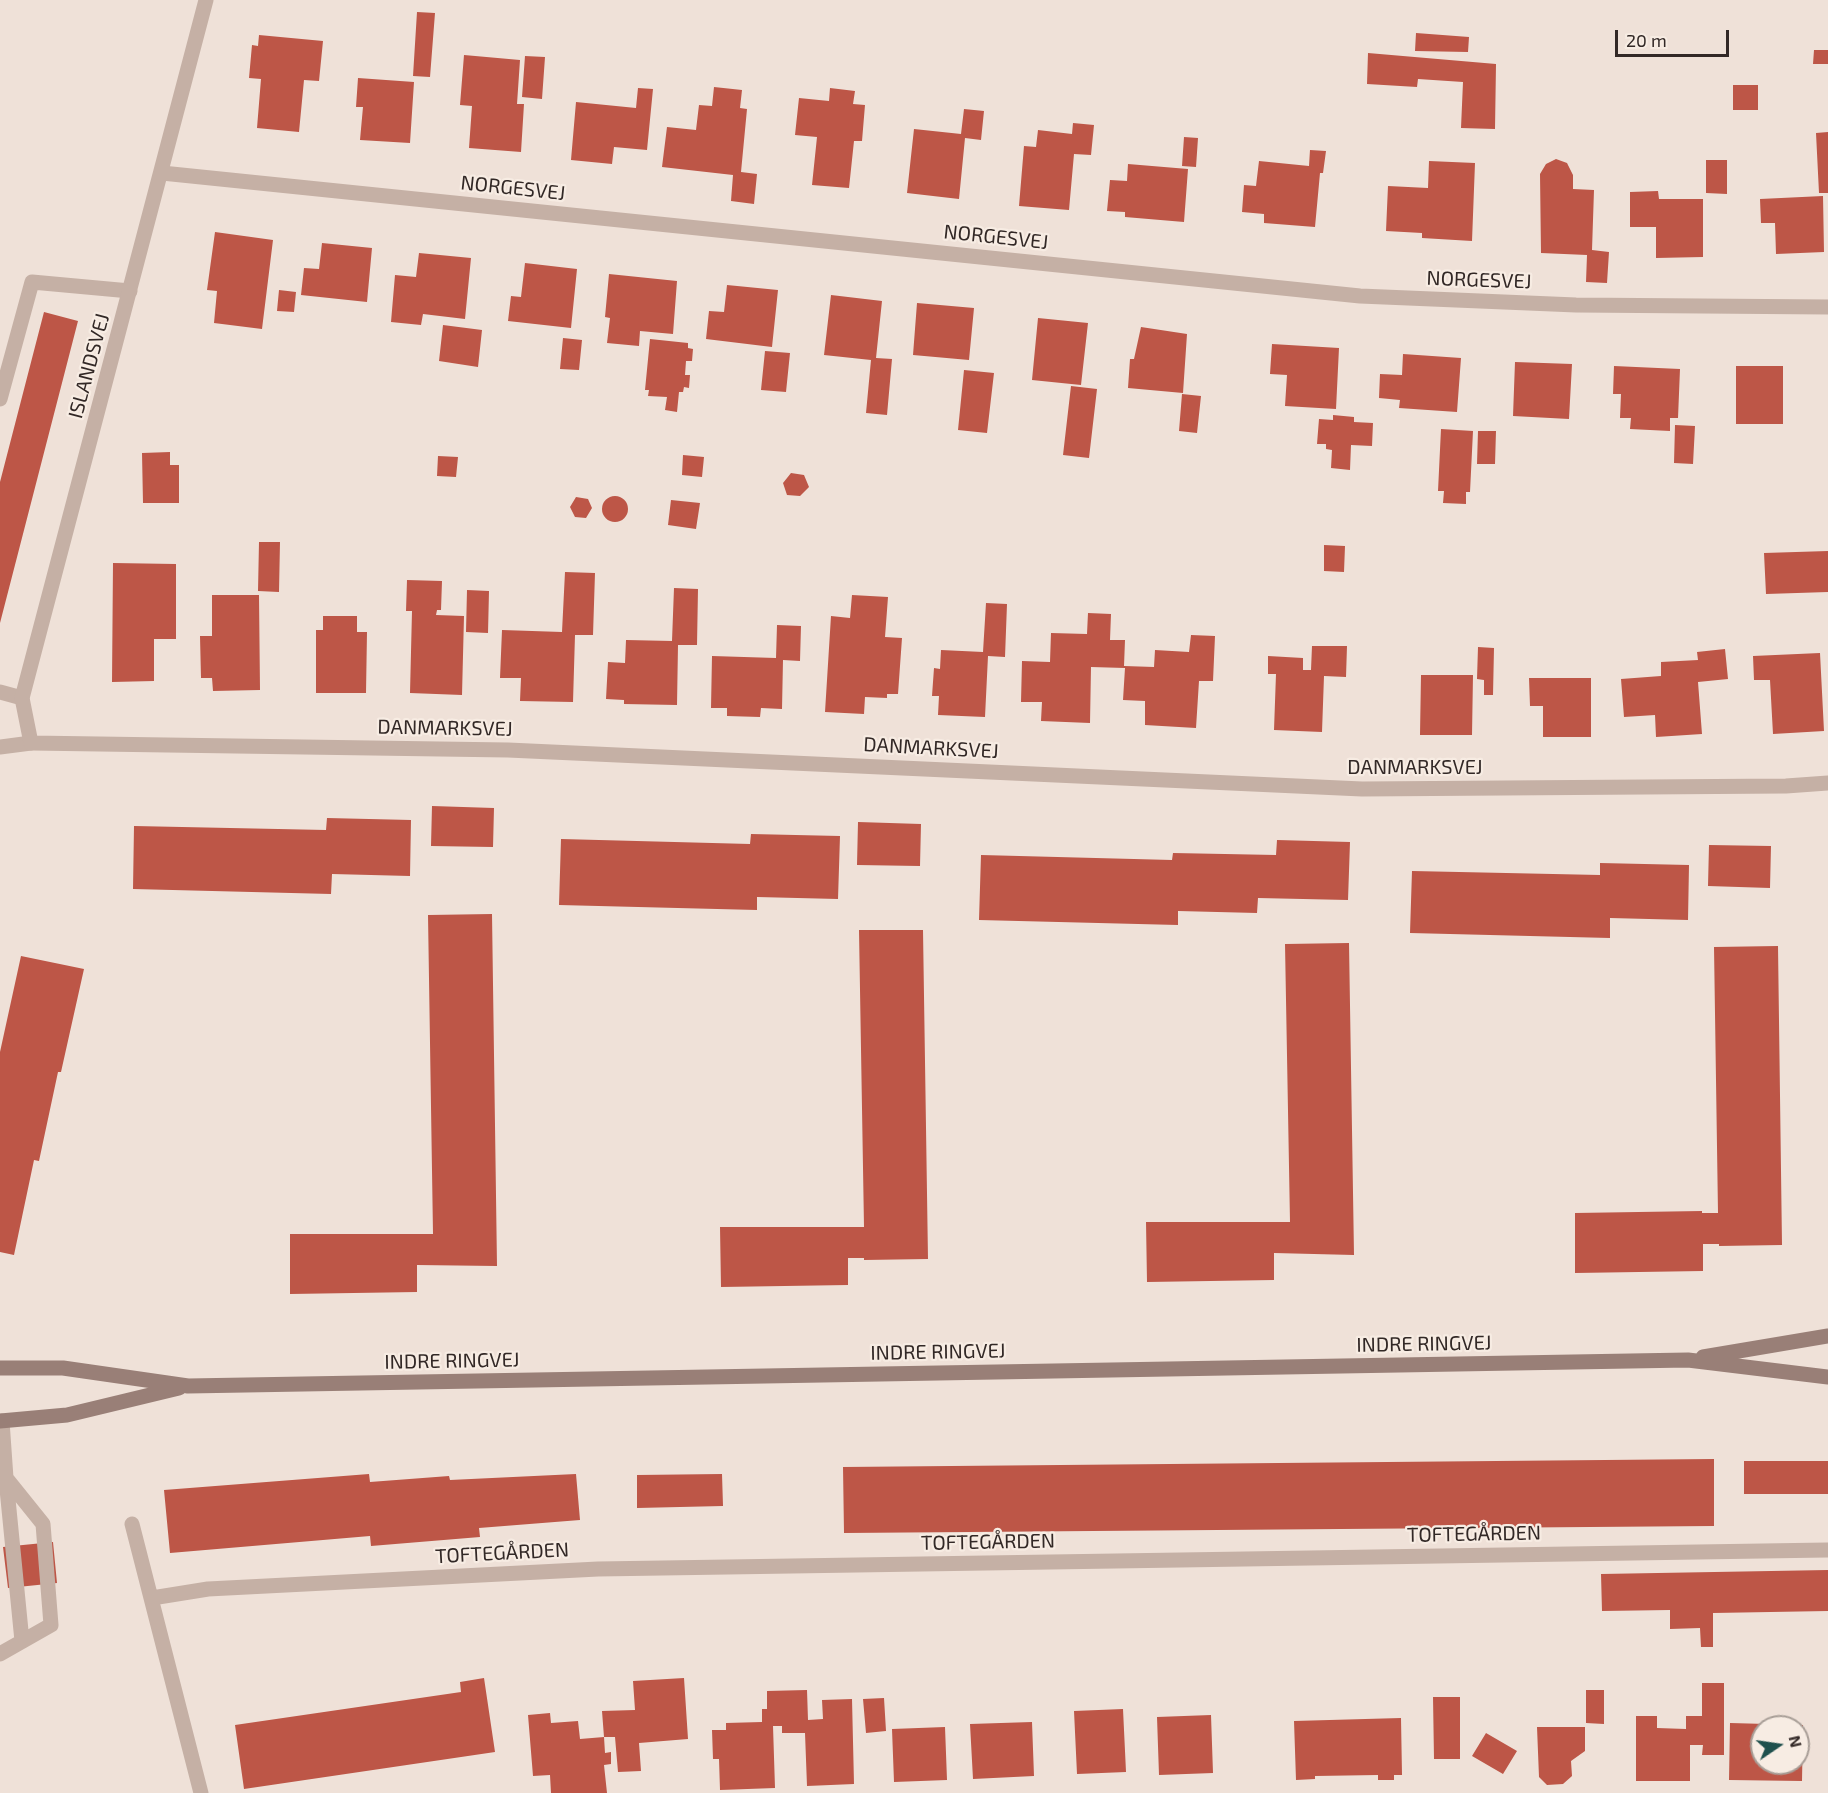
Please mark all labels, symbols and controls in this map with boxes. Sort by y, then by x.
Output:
scale bar [1618,18,1732,56]
text: 20 m [1626,29,1667,51]
street label: NORGESVEJ [460,171,566,205]
street label: NORGESVEJ [943,220,1049,254]
street label: NORGESVEJ [1426,266,1532,294]
street label: ISLANDSVEJ [63,311,115,421]
street label: DANMARKSVEJ [377,715,513,741]
street label: DANMARKSVEJ [863,732,999,764]
street label: DANMARKSVEJ [1347,755,1483,779]
street label: INDRE RINGVEJ [1356,1331,1492,1357]
street label: INDRE RINGVEJ [870,1339,1006,1365]
street label: INDRE RINGVEJ [384,1348,520,1374]
street label: TOFTEGÅRDEN [1407,1521,1541,1547]
street label: TOFTEGÅRDEN [921,1529,1055,1555]
street label: TOFTEGÅRDEN [434,1538,570,1568]
north arrow [1750,1715,1810,1775]
text: N [1786,1734,1807,1749]

